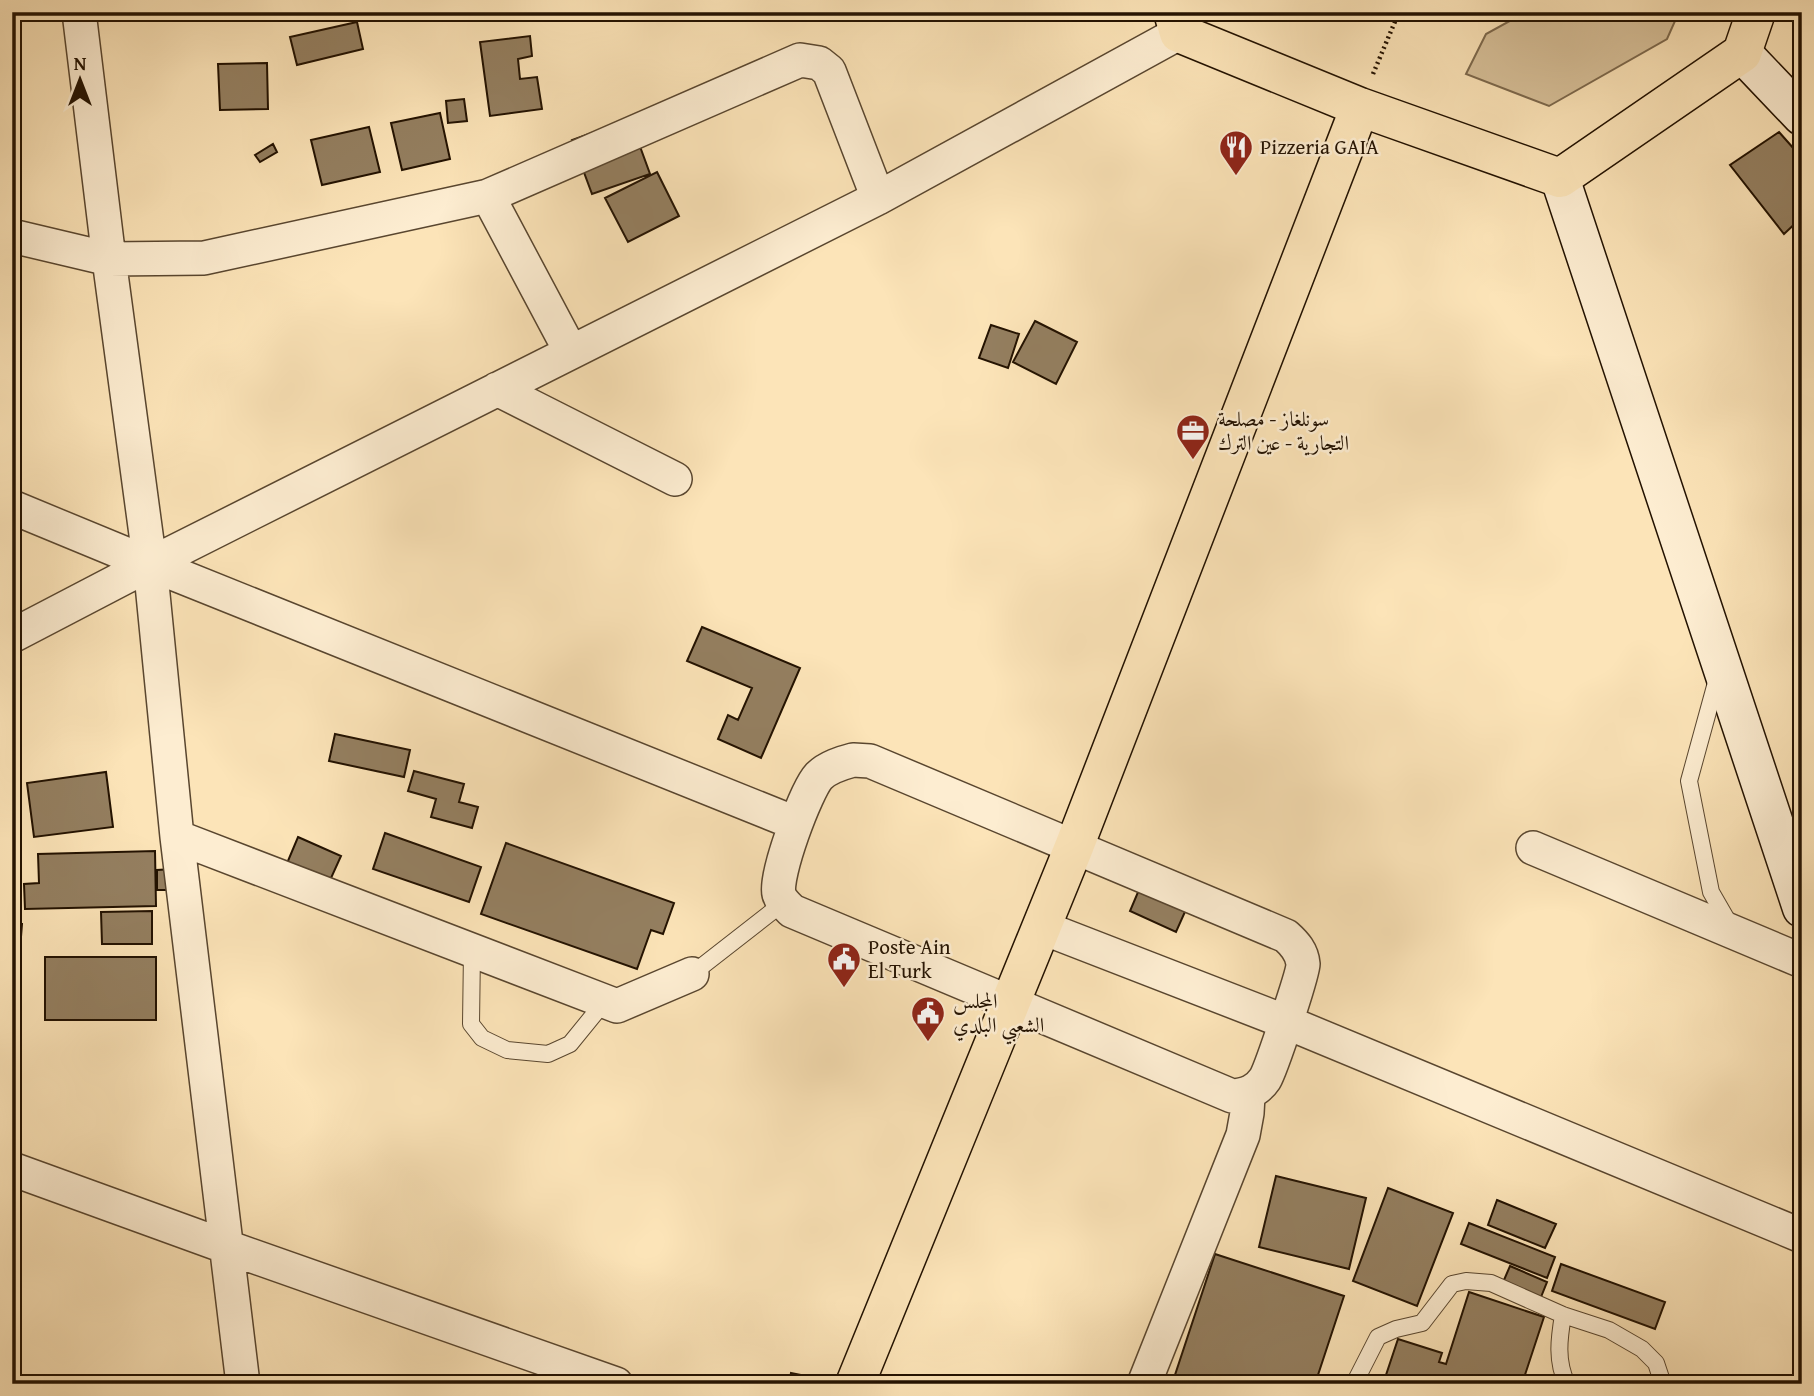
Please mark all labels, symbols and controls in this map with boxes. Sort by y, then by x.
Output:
north arrow [46,46,116,116]
text: N [74,49,87,77]
restaurant icon: Pizzeria GAIA [1217,128,1255,177]
place label: Pizzeria GAIA [1260,131,1379,162]
place label: سونلغاز - مصلحة التجارية - عين الترك [1218,403,1349,458]
office icon: سونلغاز - مصلحة التجارية - عين الترك [1174,412,1212,461]
place label: Poste Ain El Turk [868,931,951,986]
public building icon: Poste Ain El Turk [825,940,863,989]
place label: المجلس الشعبي البلدي [953,985,1044,1045]
public building icon: المجلس الشعبي البلدي [909,994,947,1043]

